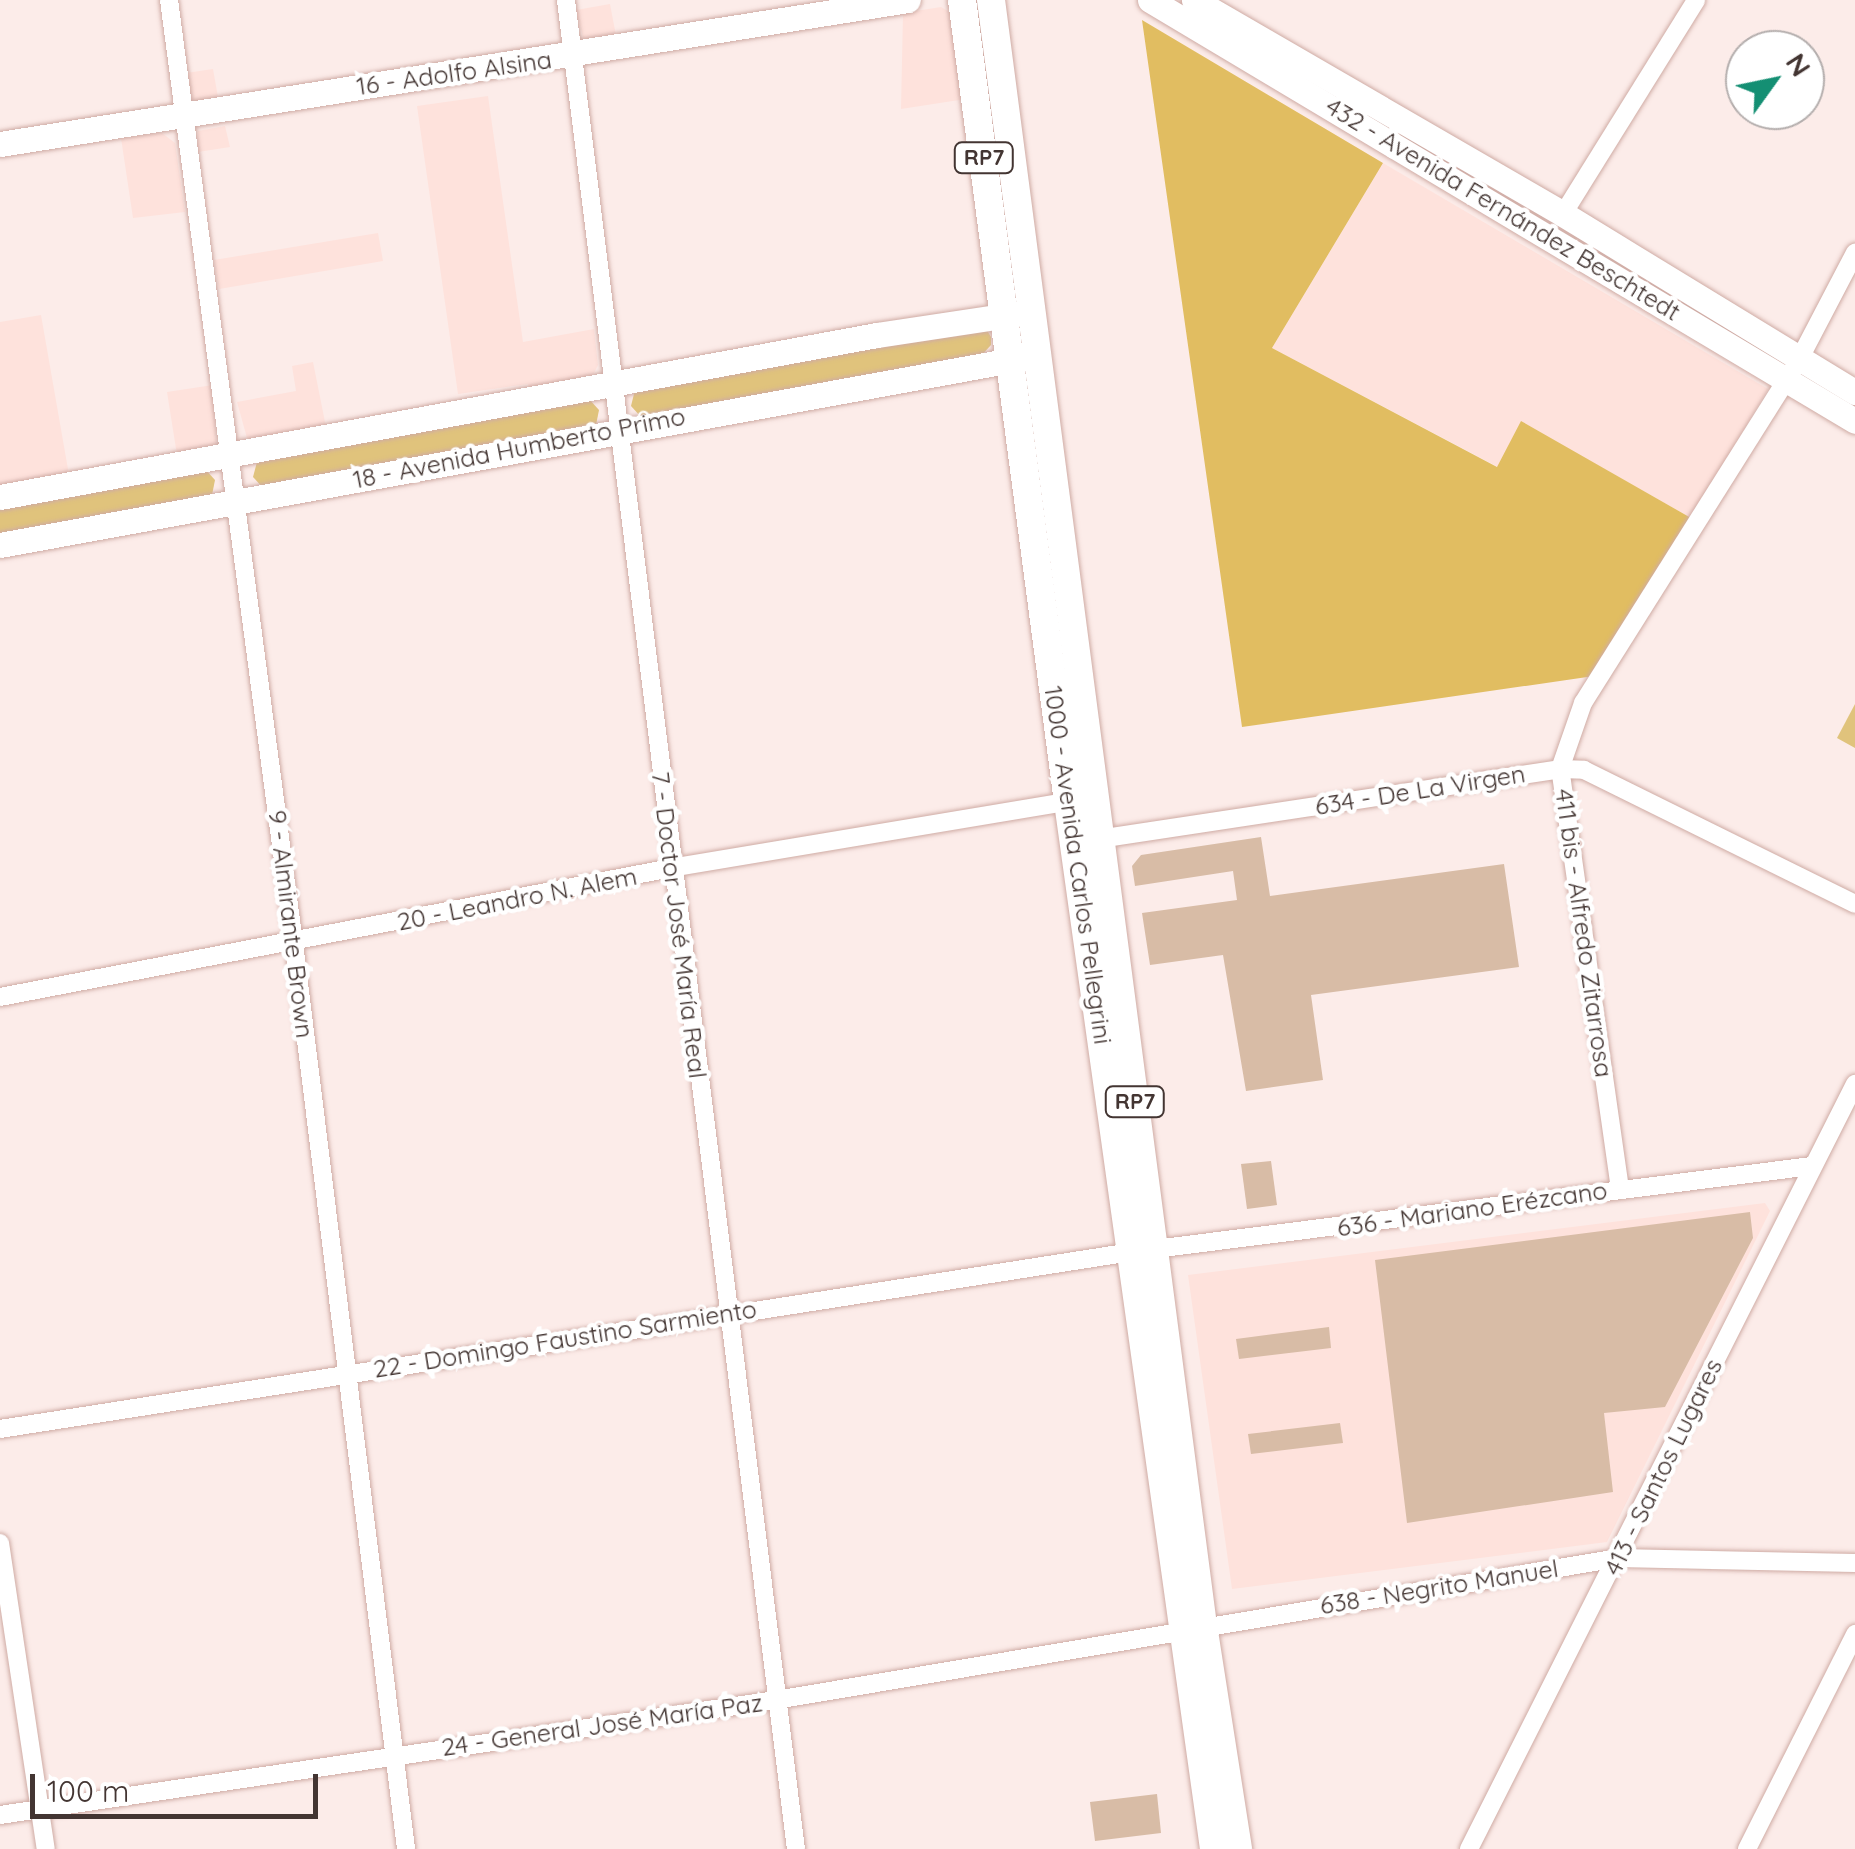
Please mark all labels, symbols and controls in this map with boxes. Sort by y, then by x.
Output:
north arrow [1725,30,1825,130]
street label: 16 - Adolfo Alsina [354,44,554,102]
text: N [1779,46,1819,83]
street label: 432 - Avenida Fernández Beschtedt [1320,91,1686,327]
road number: RP7 [952,141,1016,175]
street label: 18 - Avenida Humberto Primo [350,401,688,495]
street label: 1000 - Avenida Carlos Pellegrini [1038,684,1118,1046]
street label: 634 - De La Virgen [1313,759,1527,821]
street label: 7 - Doctor José María Real [645,770,713,1080]
street label: 411 bis - Alfredo Zitarrosa [1549,787,1619,1079]
street label: 9 - Almirante Brown [262,808,320,1040]
street label: 20 - Leandro N. Alem [395,861,639,937]
road number: RP7 [1102,1085,1168,1119]
street label: 636 - Mariano Erézcano [1335,1175,1609,1243]
street label: 22 - Domingo Faustino Sarmiento [371,1294,759,1384]
street label: 413 - Santos Lugares [1598,1354,1728,1580]
street label: 638 - Negrito Manuel [1318,1553,1560,1621]
street label: 24 - General José María Paz [440,1688,764,1762]
scale bar [35,1754,322,1816]
text: 100 m [47,1772,129,1810]

